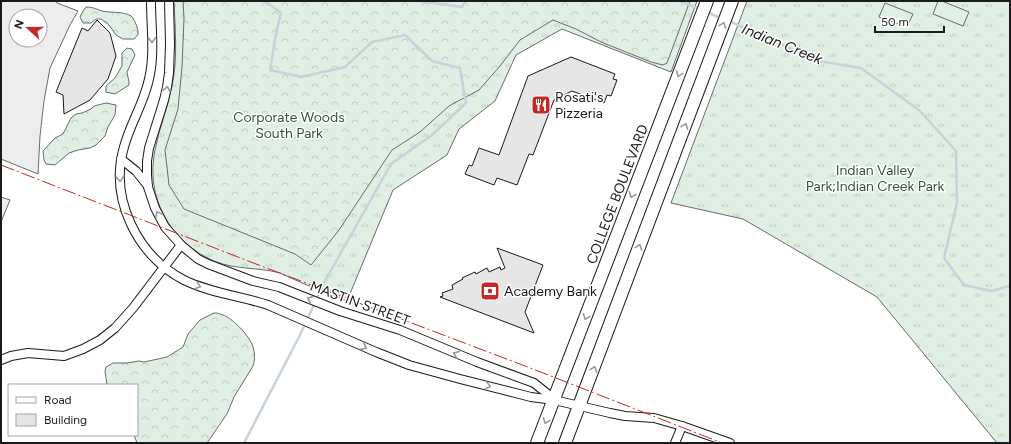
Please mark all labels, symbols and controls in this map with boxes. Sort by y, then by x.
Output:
north arrow [8,8,48,48]
scale bar [875,8,944,34]
text: 50 m [881,15,909,29]
text: N [12,18,27,31]
water label: Indian Creek [739,20,826,69]
one-way arrow [719,21,727,28]
one-way arrow [148,37,156,43]
one-way arrow [675,70,683,77]
one-way arrow [162,86,170,92]
place label: Rosati's Pizzeria [555,89,603,122]
restaurant icon: Rosati's Pizzeria [530,94,552,116]
park label: Corporate Woods South Park [233,109,345,142]
street label: COLLEGE BOULEVARD [583,122,652,266]
one-way arrow [681,122,689,129]
park label: Indian Valley Park;Indian Creek Park [806,162,945,195]
one-way arrow [116,176,124,182]
one-way arrow [629,192,637,199]
one-way arrow [155,211,162,218]
one-way arrow [634,244,643,251]
street label: MASTIN STREET [308,278,412,330]
bank icon: Academy Bank [479,280,501,302]
one-way arrow [195,281,202,290]
place label: Academy Bank [504,283,597,300]
one-way arrow [306,296,314,304]
one-way arrow [582,313,590,320]
one-way arrow [360,342,367,350]
one-way arrow [453,350,460,358]
one-way arrow [589,366,597,373]
one-way arrow [484,381,491,390]
legend [8,384,138,436]
text: Road [44,393,72,407]
text: Building [44,413,87,427]
one-way arrow [542,418,550,425]

